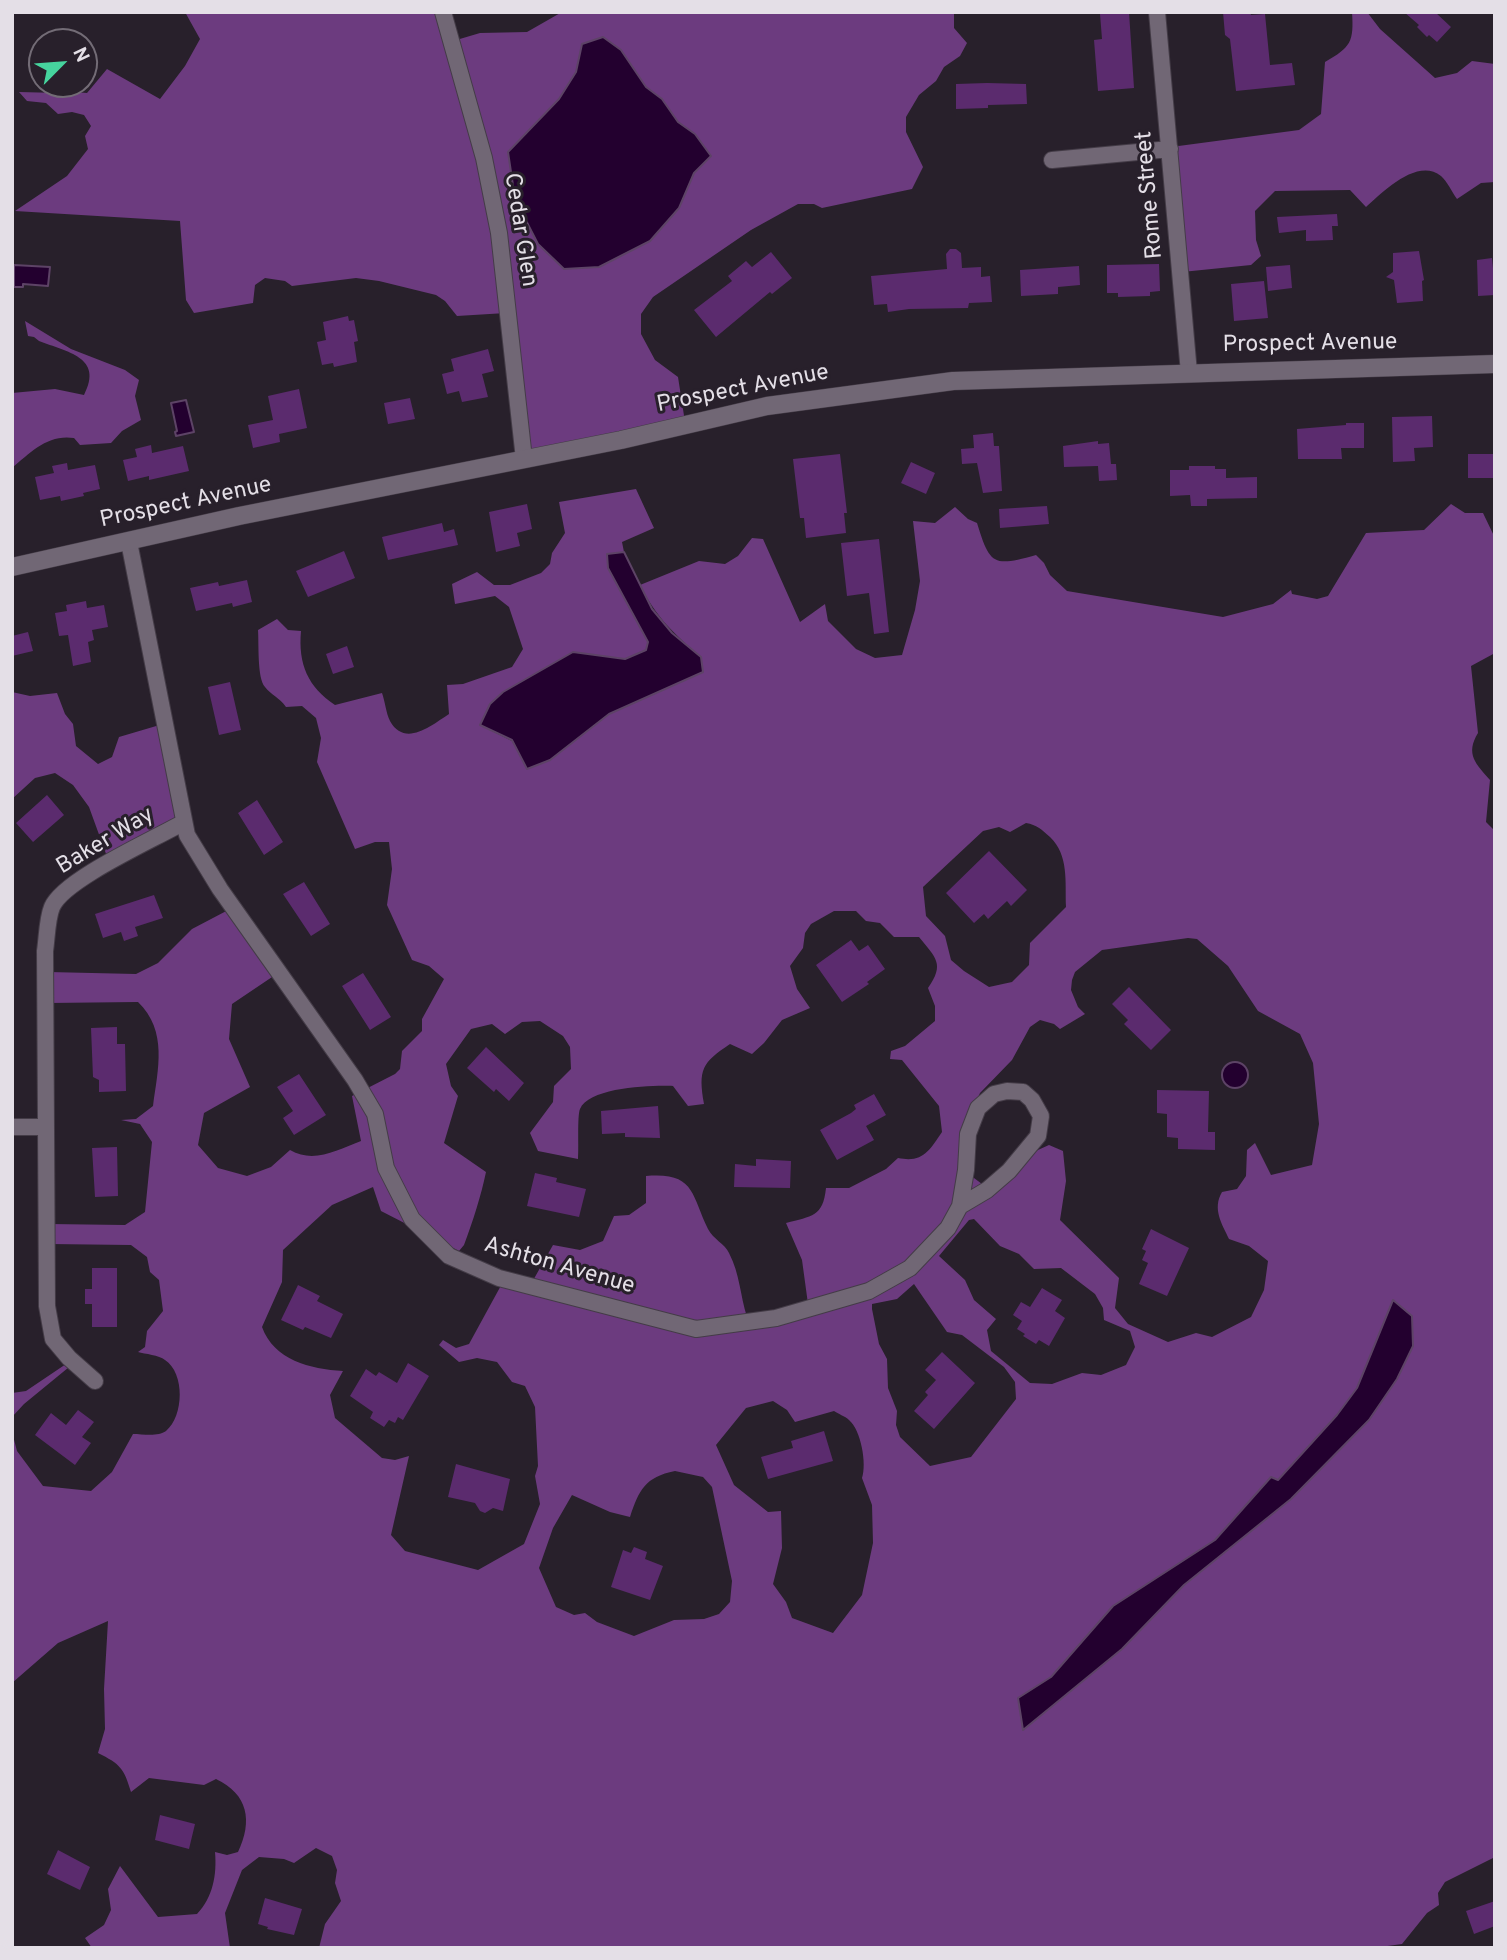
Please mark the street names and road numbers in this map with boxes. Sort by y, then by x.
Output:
street label: Rome Street [1132,130,1170,260]
street label: Cedar Glen [496,171,542,289]
street label: Prospect Avenue [1222,330,1398,360]
street label: Prospect Avenue [655,360,831,420]
street label: Prospect Avenue [98,472,274,536]
street label: Baker Way [52,802,160,882]
street label: Ashton Avenue [481,1232,637,1302]

